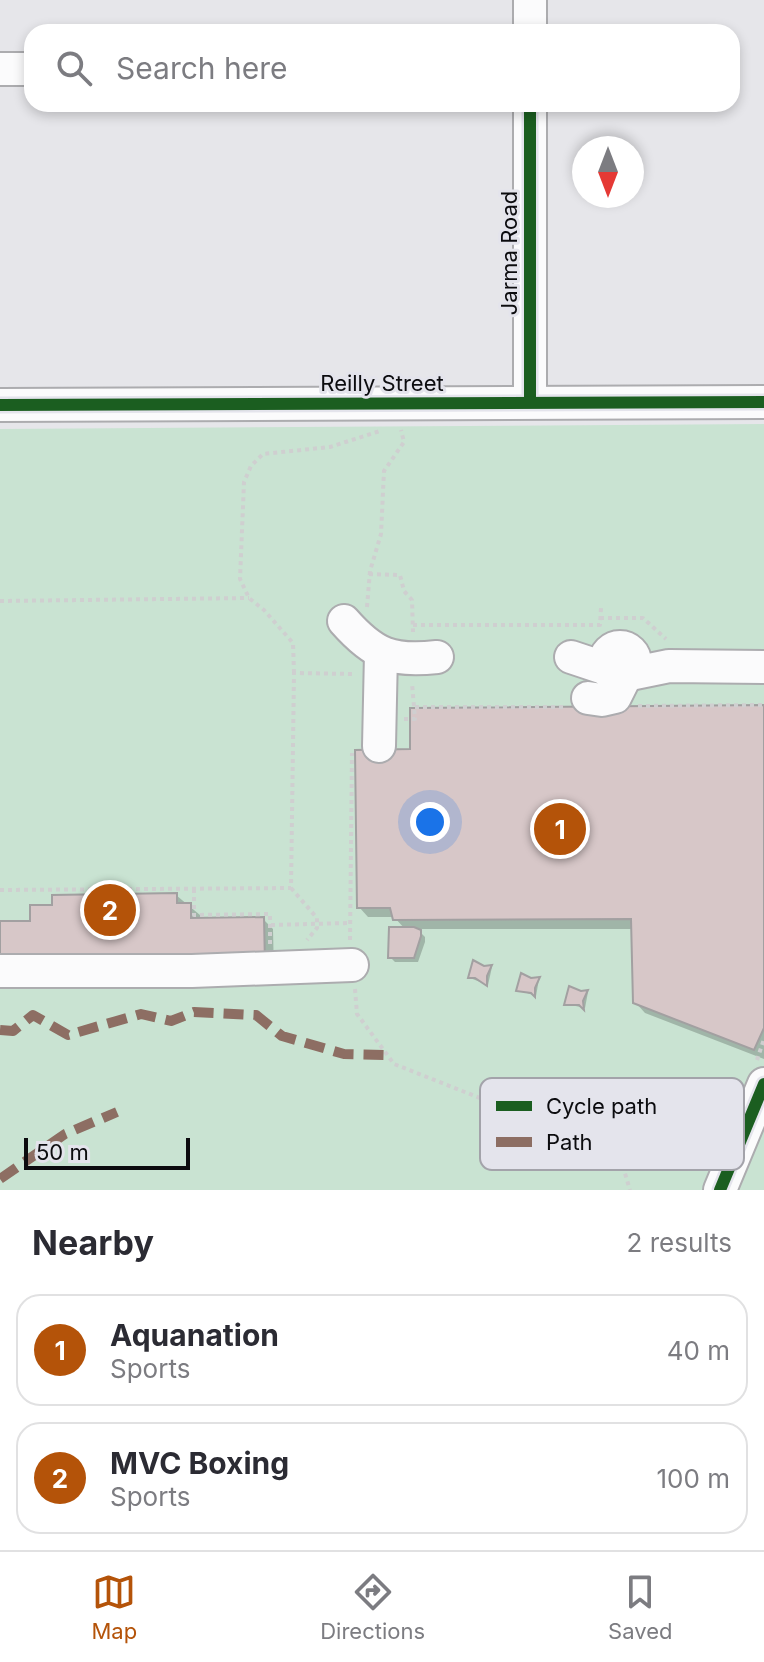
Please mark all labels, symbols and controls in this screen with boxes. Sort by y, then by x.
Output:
search box [24,24,740,112]
icon: search [52,46,96,90]
text: Search here [116,50,288,86]
north arrow [572,136,644,208]
street label: Jarma Road [496,191,522,315]
street label: Reilly Street [320,370,444,396]
pin: 1 [534,799,586,859]
your location [410,802,450,842]
pin: 2 [84,880,136,940]
legend [480,1078,744,1170]
text: Cycle path [546,1093,657,1119]
text: Path [546,1129,593,1155]
scale bar [24,1134,190,1170]
text: 50 m [36,1139,89,1165]
text: Nearby [32,1222,154,1263]
text: 2 results [627,1227,732,1258]
text: Aquanation [110,1317,279,1353]
text: 1 [54,1335,66,1366]
text: 40 m [667,1335,730,1366]
text: Sports [110,1353,190,1384]
text: MVC Boxing [110,1445,289,1481]
text: 2 [52,1463,68,1494]
text: 100 m [657,1463,730,1494]
text: Sports [110,1481,190,1512]
tab: Map [92,1570,137,1644]
tab: Directions [320,1570,425,1644]
tab: Saved [608,1570,672,1644]

